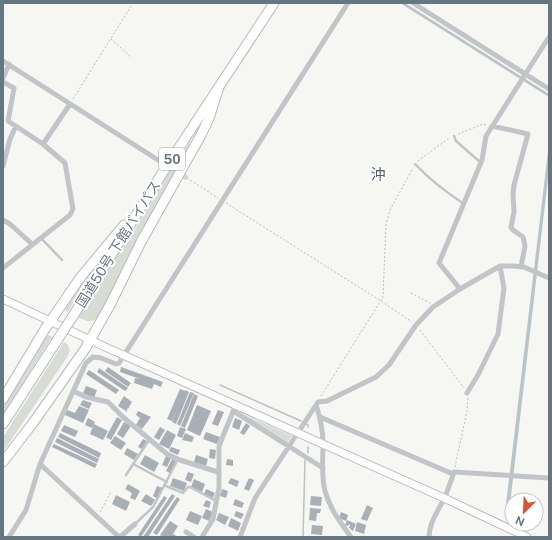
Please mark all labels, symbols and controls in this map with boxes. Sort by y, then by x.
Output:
road number: 50 [159,148,185,170]
district label: 沖 [370,166,386,183]
street label: 国道50号 下館バイパス [72,178,164,310]
north arrow [504,492,544,532]
text: N [514,514,526,528]

